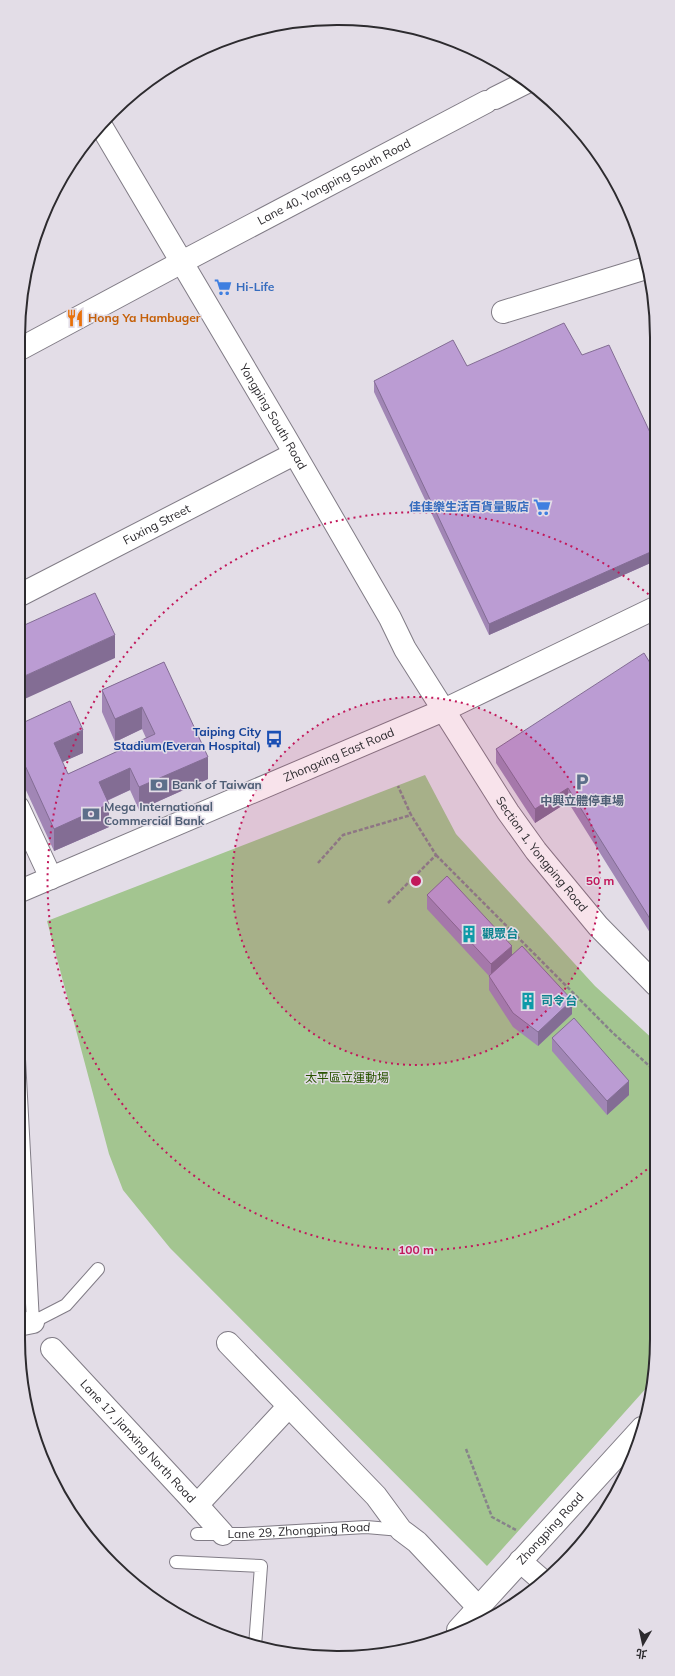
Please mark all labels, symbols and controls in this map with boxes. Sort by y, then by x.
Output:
street label: Lane 40, Yongping South Road [255,135,413,228]
supermarket icon: Hi-Life [213,277,233,297]
place label: Hi-Life [236,279,275,294]
restaurant icon: Hong Ya Hambuger [65,308,85,328]
place label: Hong Ya Hambuger [88,310,201,325]
street label: Yongping South Road [236,360,310,472]
supermarket icon: 佳佳樂生活百貨量販店 [532,497,552,517]
place label: 佳佳樂生活百貨量販店 [409,499,529,514]
street label: Fuxing Street [120,501,193,548]
place label: Taiping City Stadium(Everan Hospital) [114,724,261,753]
street label: Zhongxing East Road [281,724,396,785]
bus stop icon: Taiping City Stadium(Everan Hospital) [264,729,284,749]
parking icon: 中興立體停車場 [572,772,592,792]
bank icon: Bank of Taiwan [149,775,169,795]
place label: Bank of Taiwan [172,777,262,792]
street label: Section 1, Yongping Road [493,793,591,915]
place label: 中興立體停車場 [540,793,624,808]
place label: Mega International Commercial Bank [104,799,213,828]
bank icon: Mega International Commercial Bank [81,804,101,824]
text: 50 m [586,873,614,888]
centre of rings [409,874,423,888]
building icon: 觀眾台 [459,924,479,944]
place label: 觀眾台 [482,926,518,941]
building icon: 司令台 [518,991,538,1011]
place label: 司令台 [541,993,577,1008]
park label: 太平區立運動場 [305,1070,389,1085]
text: 100 m [398,1242,434,1257]
street label: Lane 17, Jianxing North Road [77,1376,199,1506]
street label: Zhongping Road [513,1489,587,1568]
street label: Lane 29, Zhongping Road [227,1519,371,1541]
north arrow [623,1624,663,1664]
text: 北 [635,1646,648,1662]

